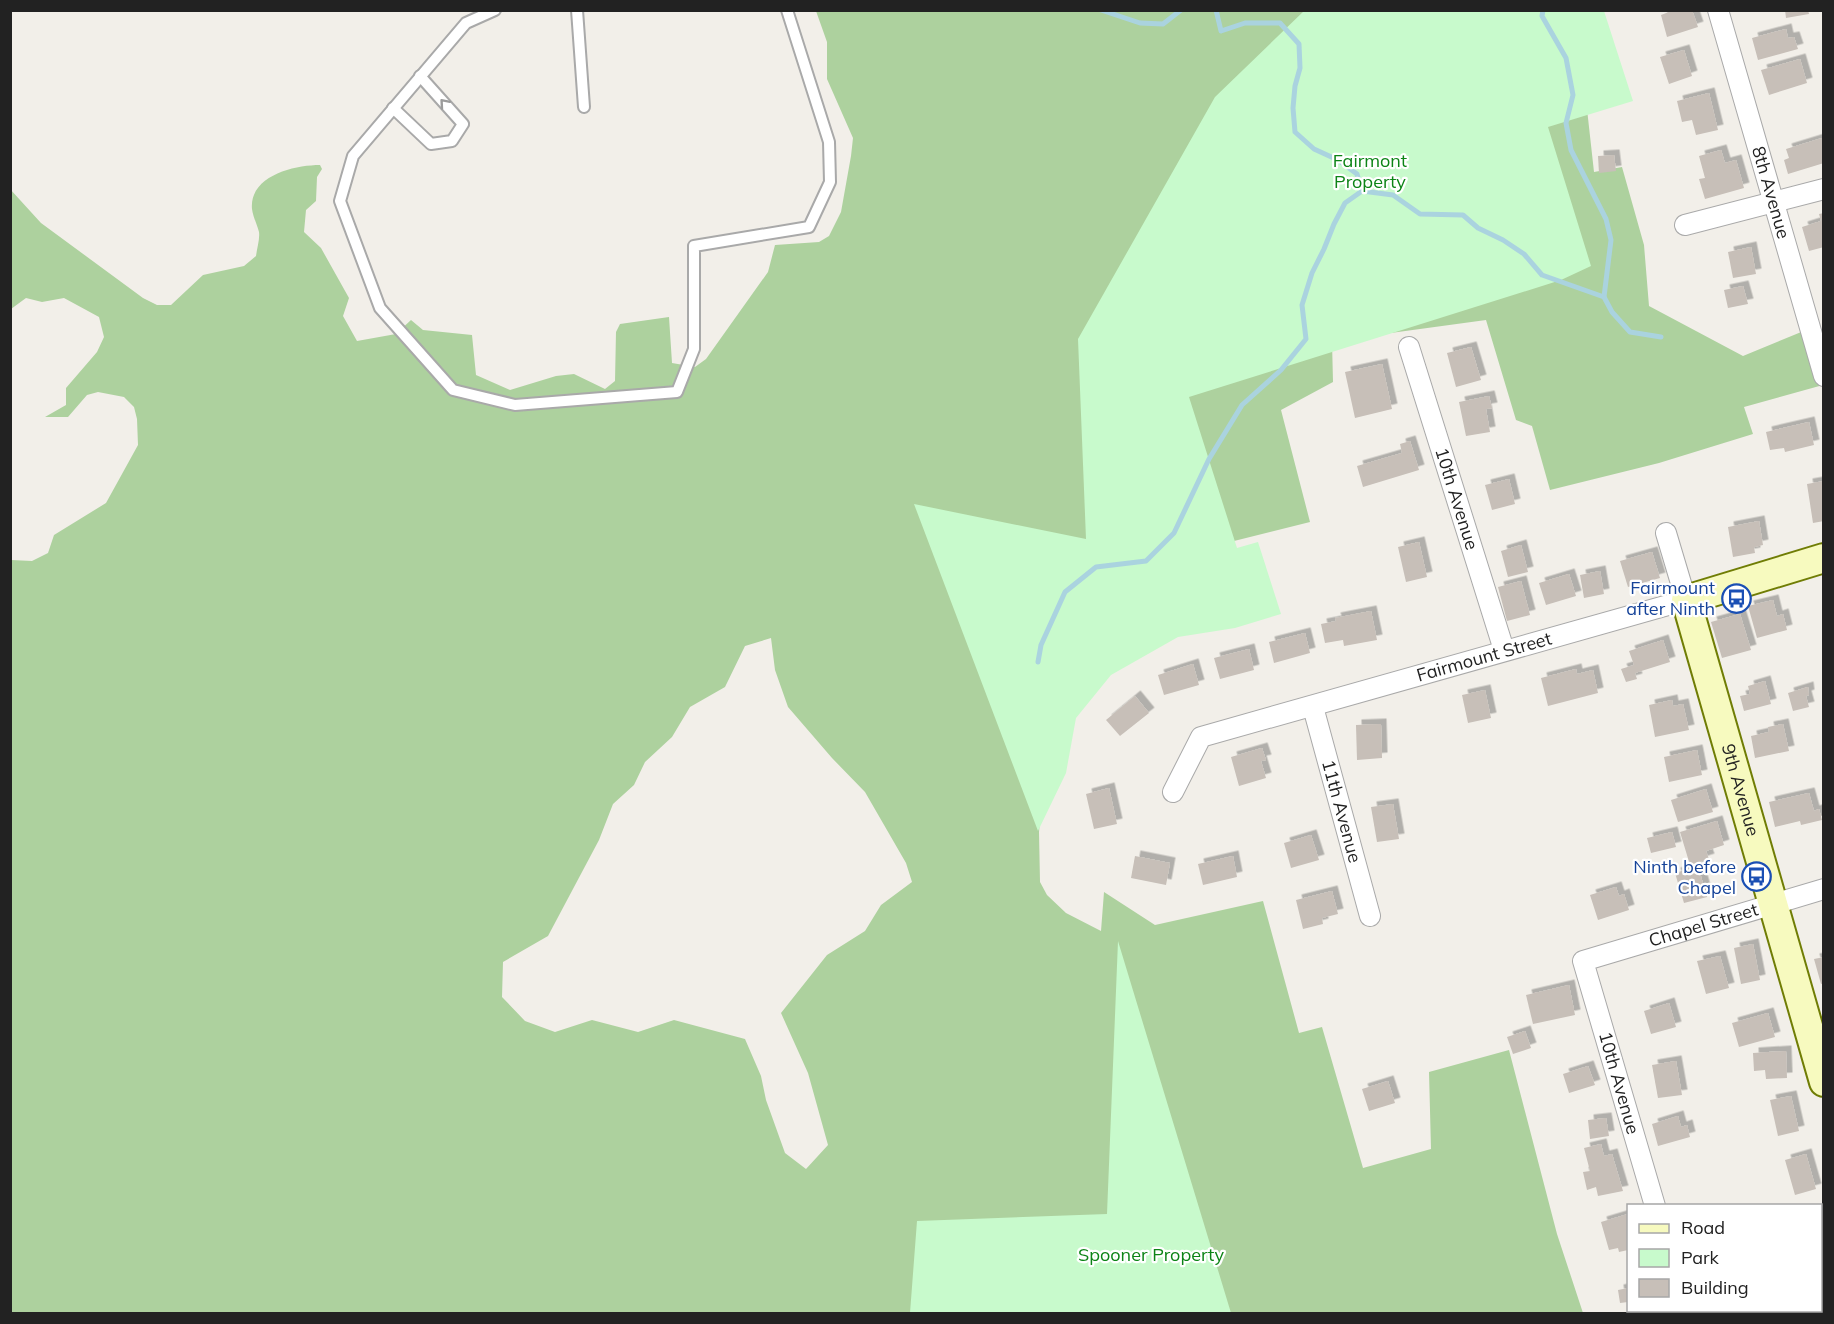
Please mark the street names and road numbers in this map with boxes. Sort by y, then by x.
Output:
street label: 8th Avenue [1747,143,1796,241]
street label: 10th Avenue [1430,445,1484,553]
street label: Fairmount Street [1414,627,1554,687]
street label: 9th Avenue [1717,741,1765,839]
street label: 11th Avenue [1317,757,1367,865]
street label: Chapel Street [1646,897,1761,952]
street label: 10th Avenue [1594,1029,1645,1137]

